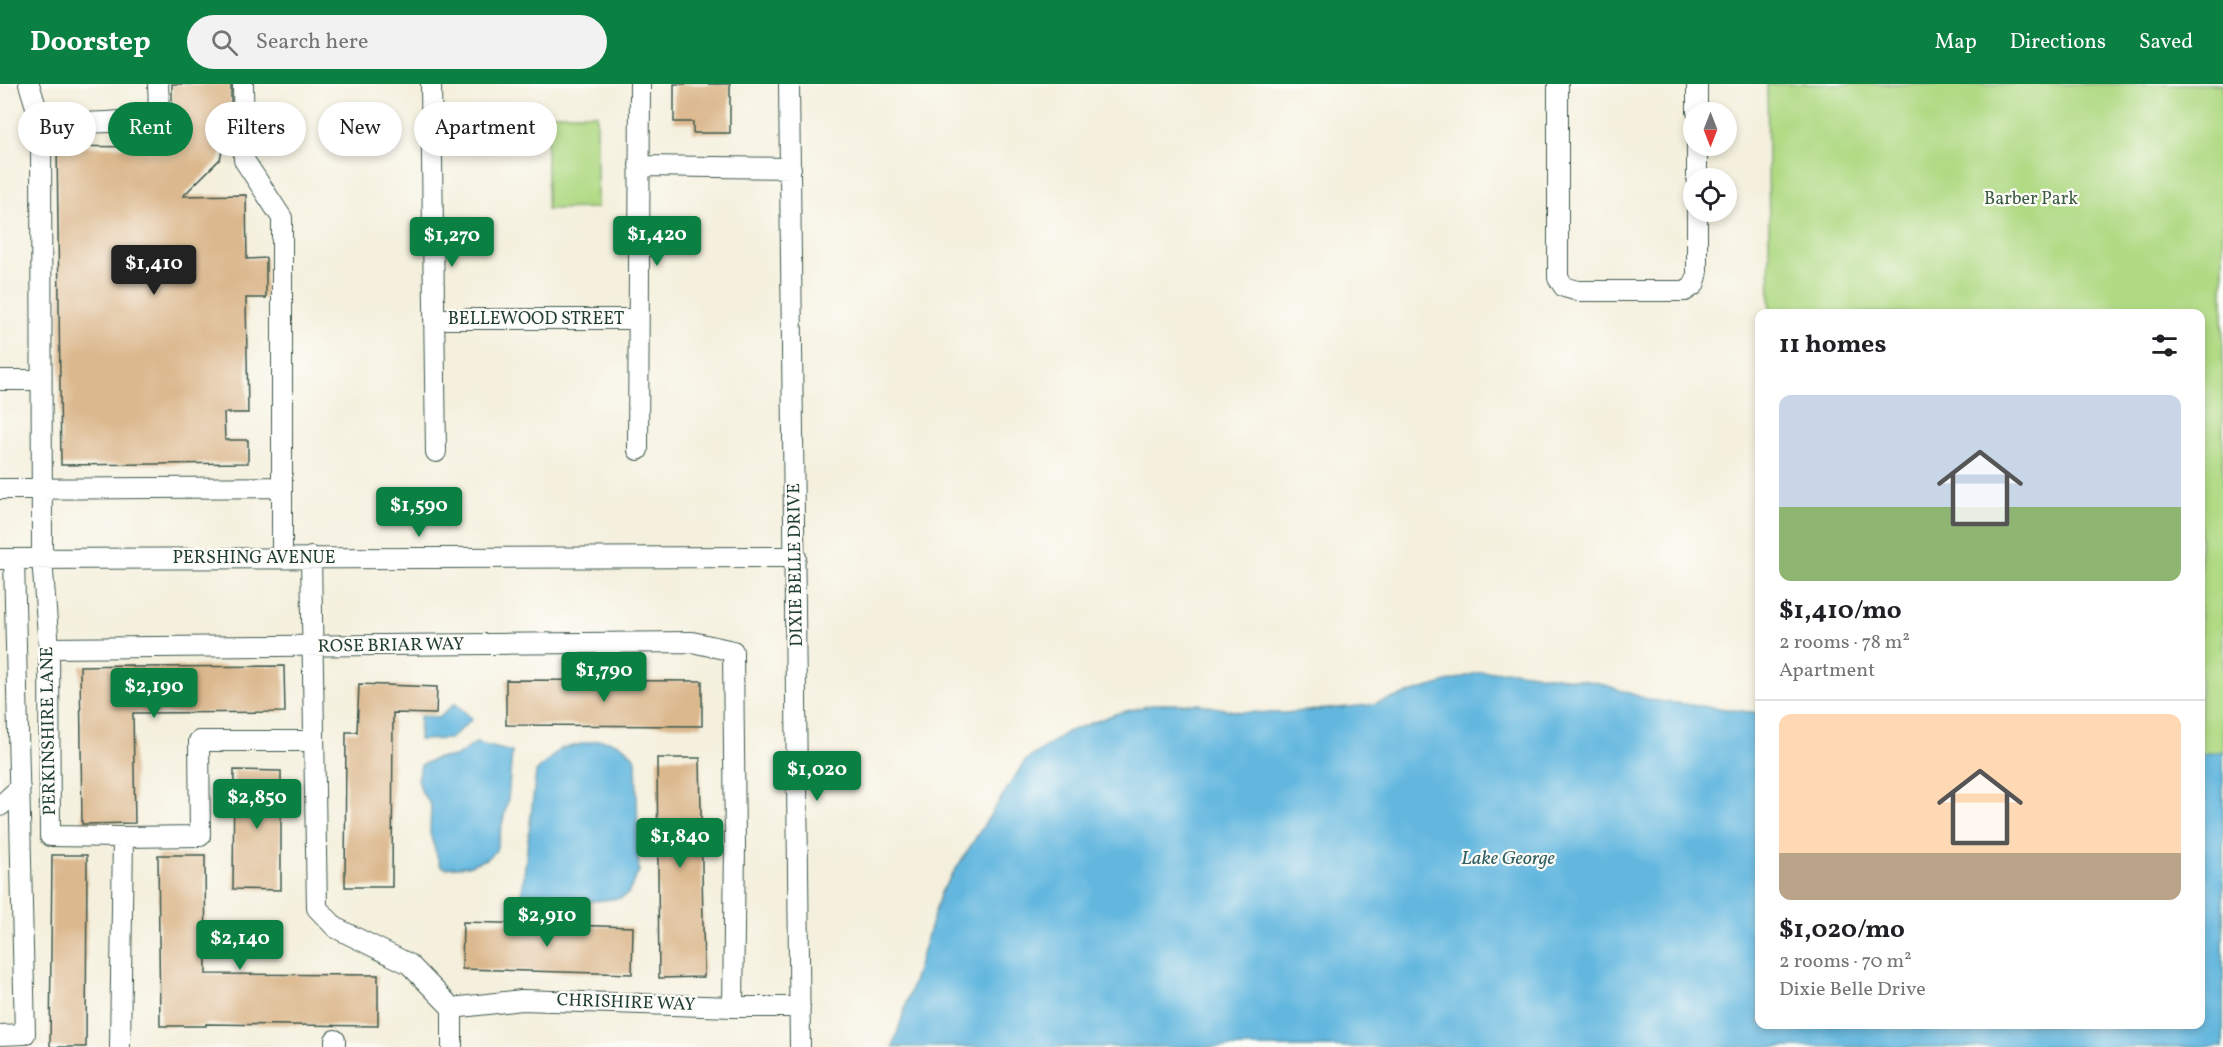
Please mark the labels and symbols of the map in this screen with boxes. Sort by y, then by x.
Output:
north arrow [1683,102,1737,156]
park label: Barber Park [1984,187,2078,212]
pin: $1,420 [608,216,706,267]
pin: $1,270 [403,217,501,268]
pin: $1,410 [105,245,203,296]
street label: BELLEWOOD STREET [448,307,625,332]
street label: DIXIE BELLE DRIVE [782,483,810,647]
pin: $1,590 [370,487,468,538]
street label: PERSHING AVENUE [172,546,336,571]
street label: ROSE BRIAR WAY [317,632,465,660]
street label: PERKINSHIRE LANE [35,646,63,816]
pin: $1,790 [555,652,653,703]
pin: $2,190 [105,668,203,719]
pin: $1,020 [768,751,866,802]
pin: $2,850 [208,779,306,830]
pin: $1,840 [631,818,729,869]
water label: Lake George [1461,845,1556,873]
pin: $2,910 [498,897,596,948]
pin: $2,140 [191,920,289,971]
street label: CHRISHIRE WAY [556,988,696,1018]

